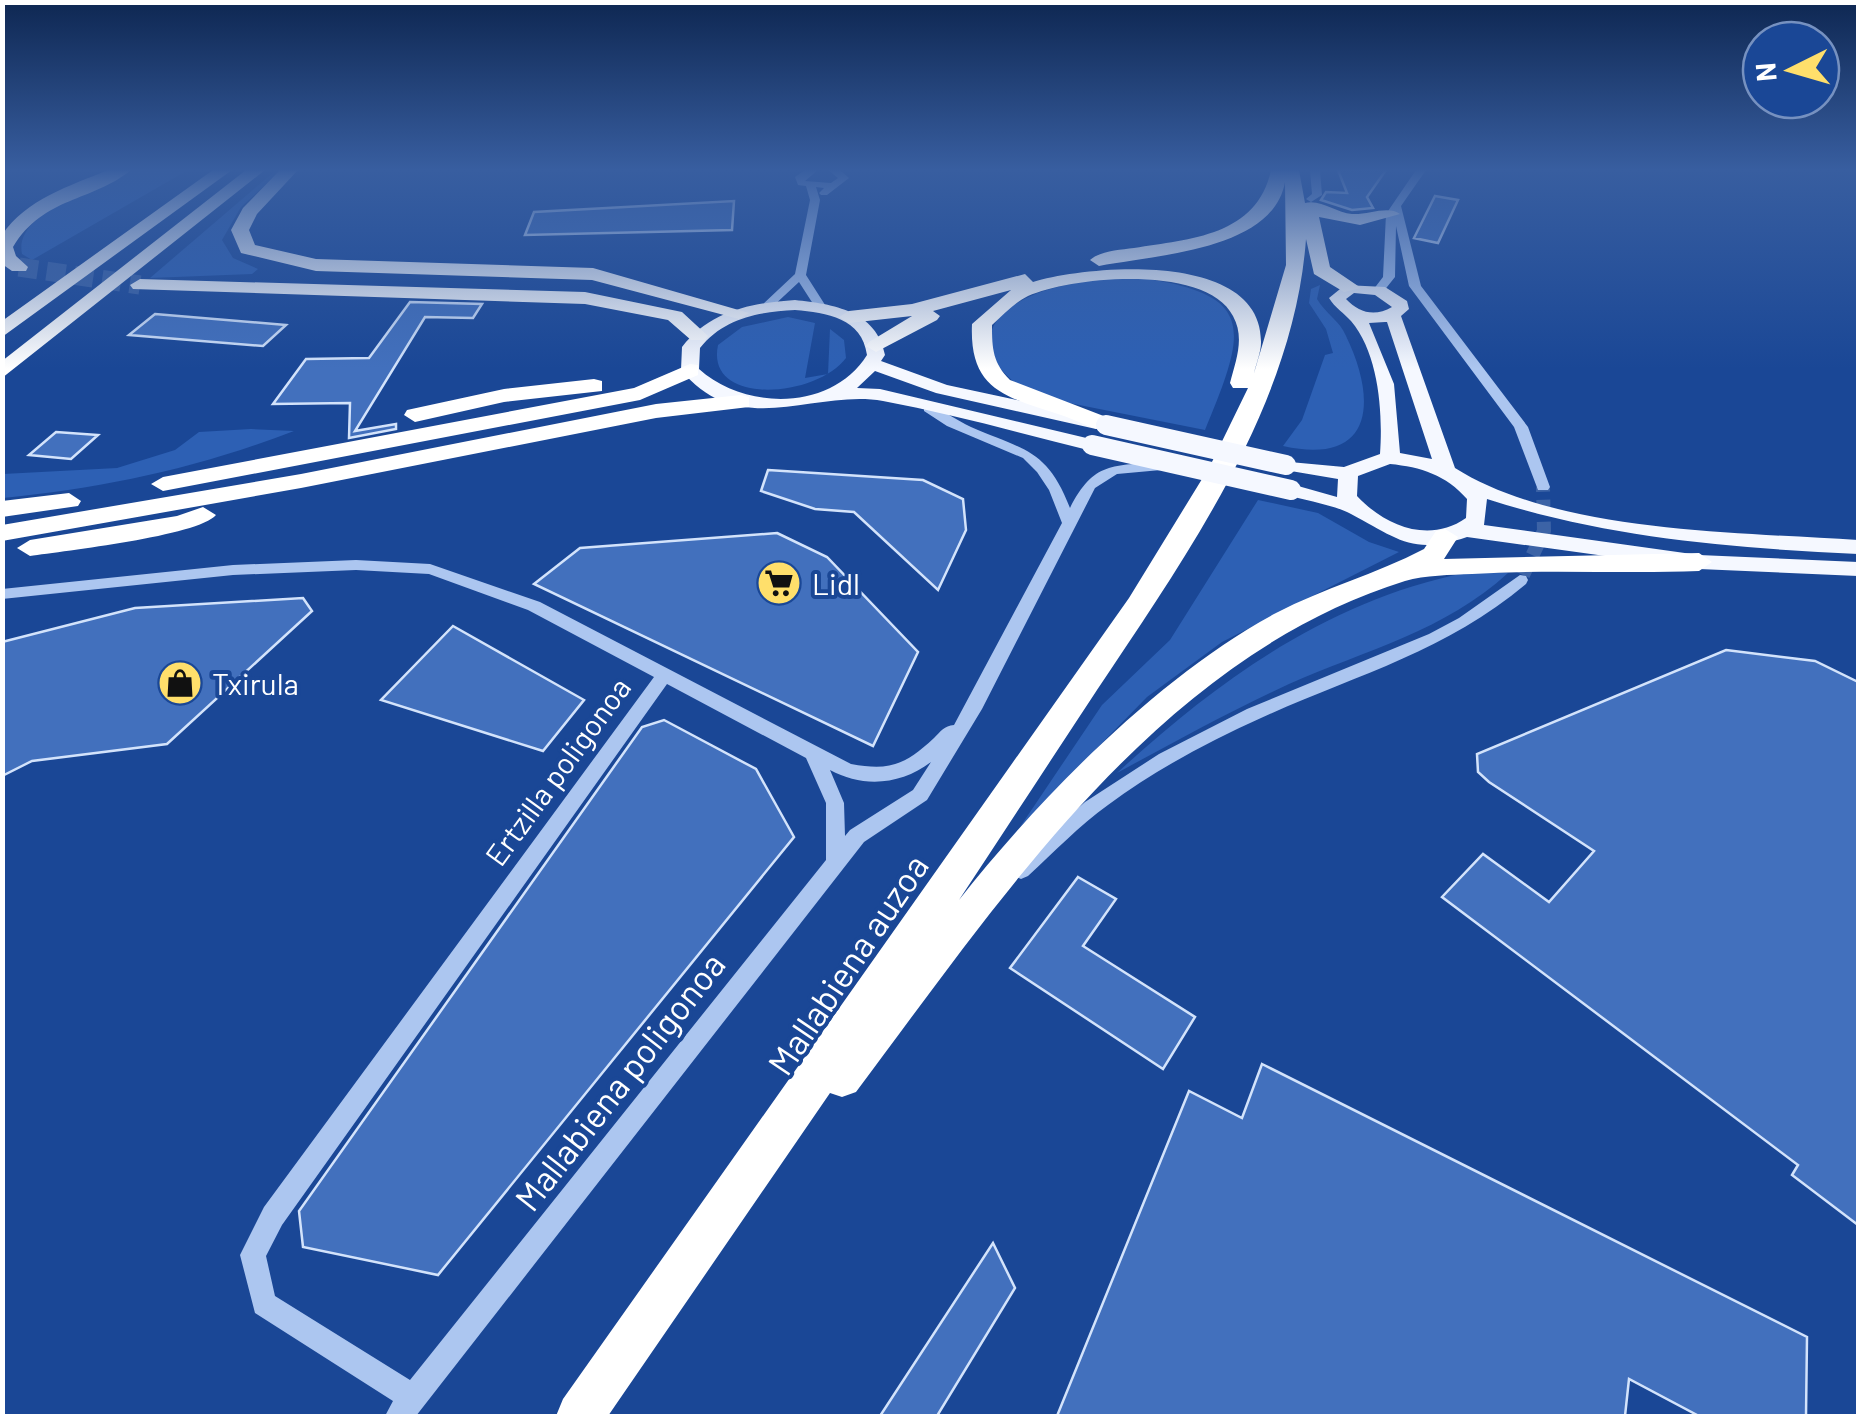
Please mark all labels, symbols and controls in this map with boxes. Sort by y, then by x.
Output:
north arrow [1741,20,1841,120]
text: N [1747,62,1783,83]
supermarket icon: Lidl [756,560,802,606]
place label: Lidl [812,565,860,601]
shop icon: Txirula [157,660,203,706]
place label: Txirula [212,665,299,701]
street label: Ertzilla poligonoa [477,670,637,872]
street label: Mallabiena auzoa [758,846,936,1082]
street label: Mallabiena poligonoa [505,944,733,1218]

